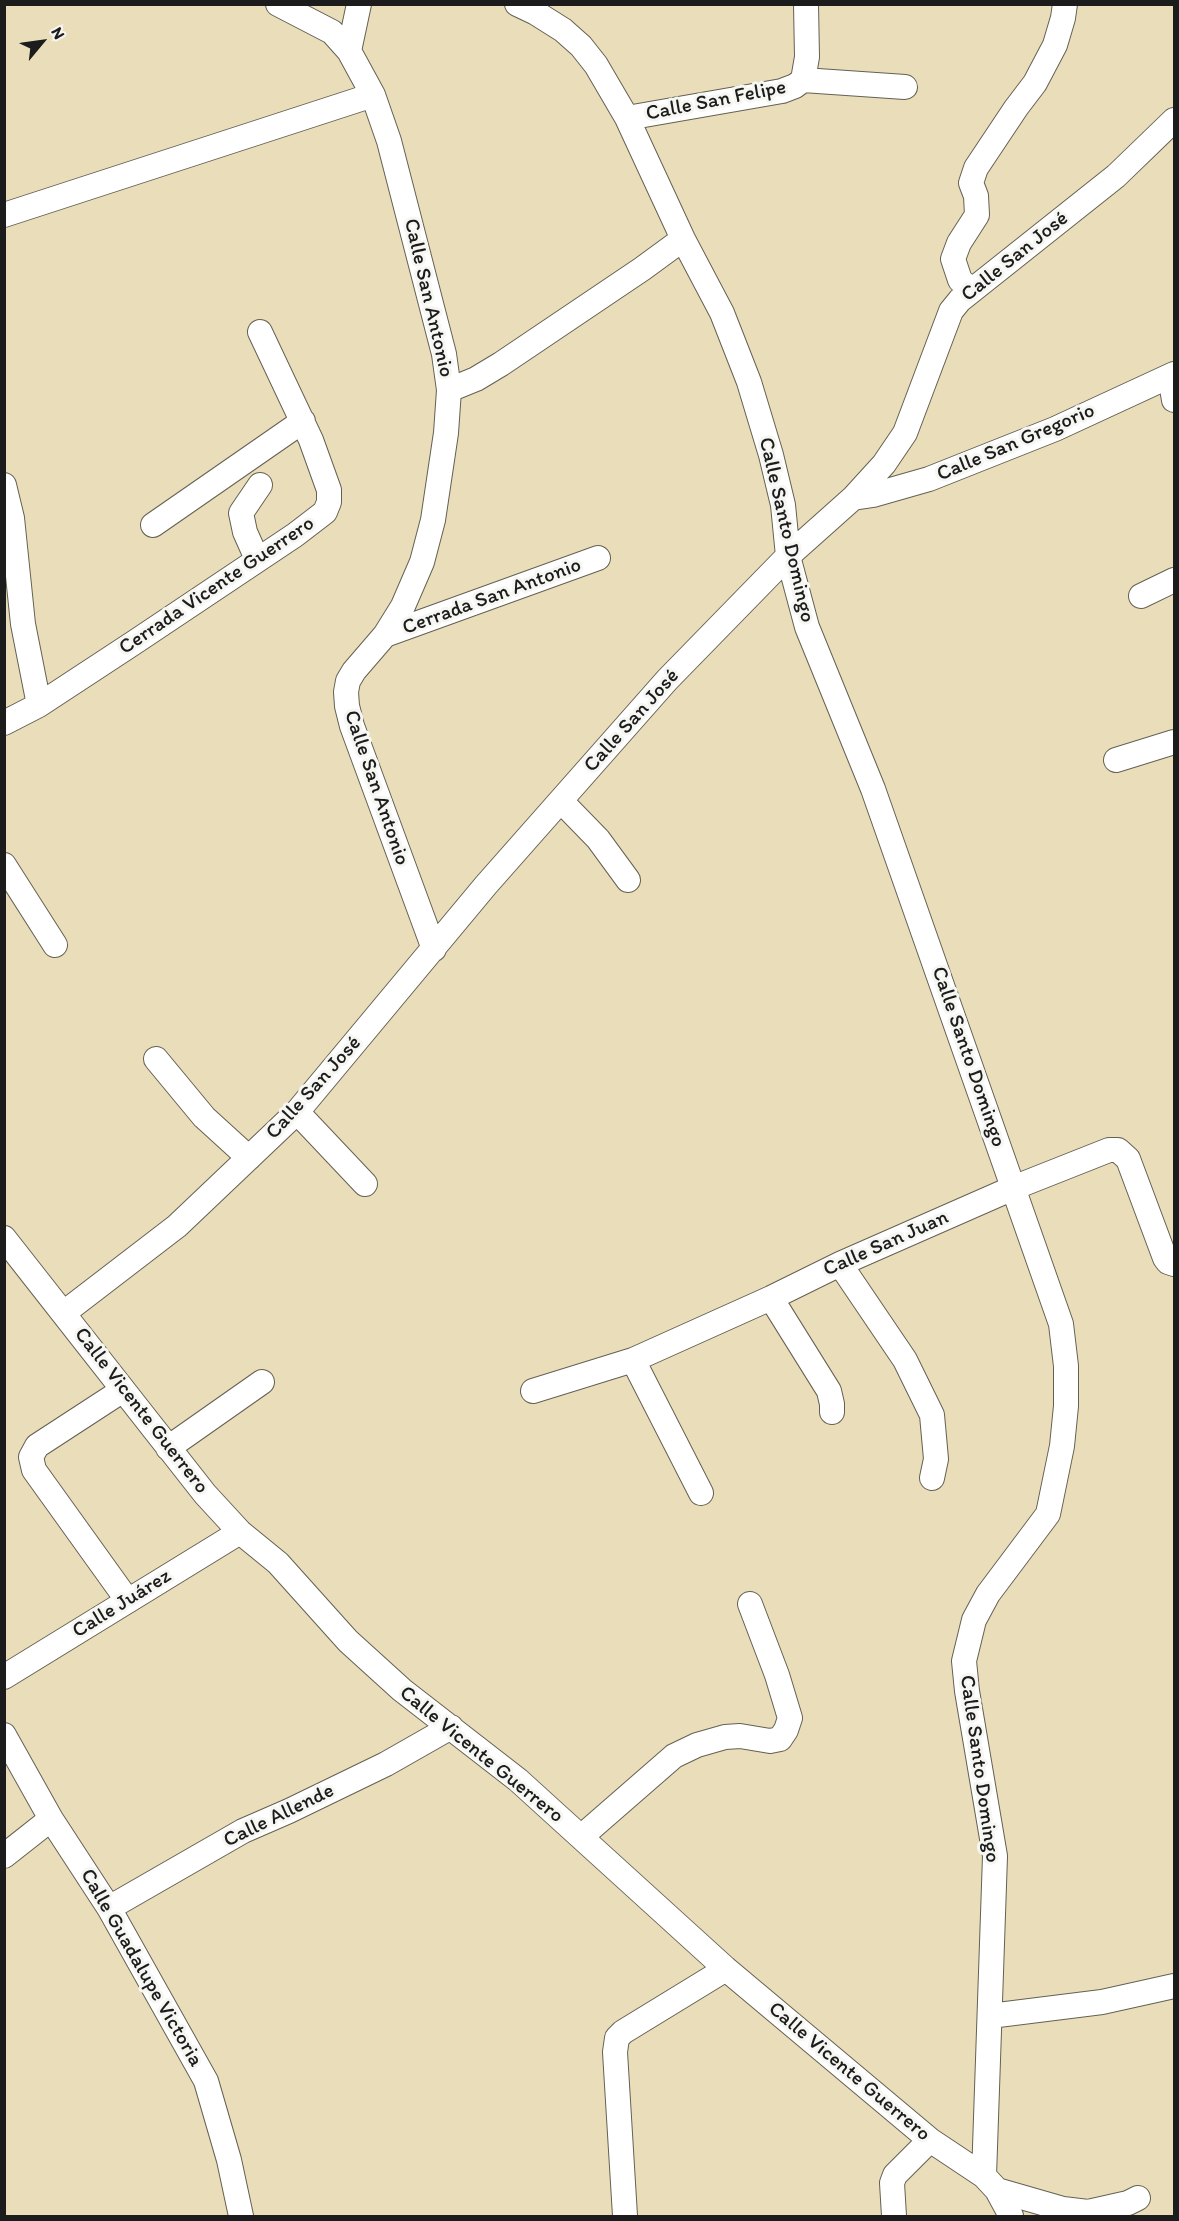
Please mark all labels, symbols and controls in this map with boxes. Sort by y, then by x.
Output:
north arrow [12,12,72,72]
text: N [47,24,69,42]
street label: Calle San Felipe [644,75,788,127]
street label: Calle San José [956,206,1074,308]
street label: Calle San Antonio [397,216,459,380]
street label: Calle San Gregorio [933,398,1099,488]
street label: Calle Santo Domingo [752,435,820,625]
street label: Cerrada Vicente Guerrero [115,511,319,661]
street label: Cerrada San Antonio [399,553,585,641]
street label: Calle San José [579,664,685,778]
street label: Calle San Antonio [338,707,414,869]
street label: Calle Santo Domingo [925,963,1011,1151]
street label: Calle San José [261,1031,367,1145]
street label: Calle San Juan [820,1205,952,1283]
street label: Calle Vicente Guerrero [68,1323,214,1499]
street label: Calle Juárez [68,1564,176,1644]
street label: Calle Santo Domingo [953,1674,1005,1864]
street label: Calle Vicente Guerrero [394,1681,568,1829]
street label: Calle Allende [220,1778,338,1854]
street label: Calle Guadalupe Victoria [74,1865,208,2071]
street label: Calle Vicente Guerrero [763,1997,935,2147]

